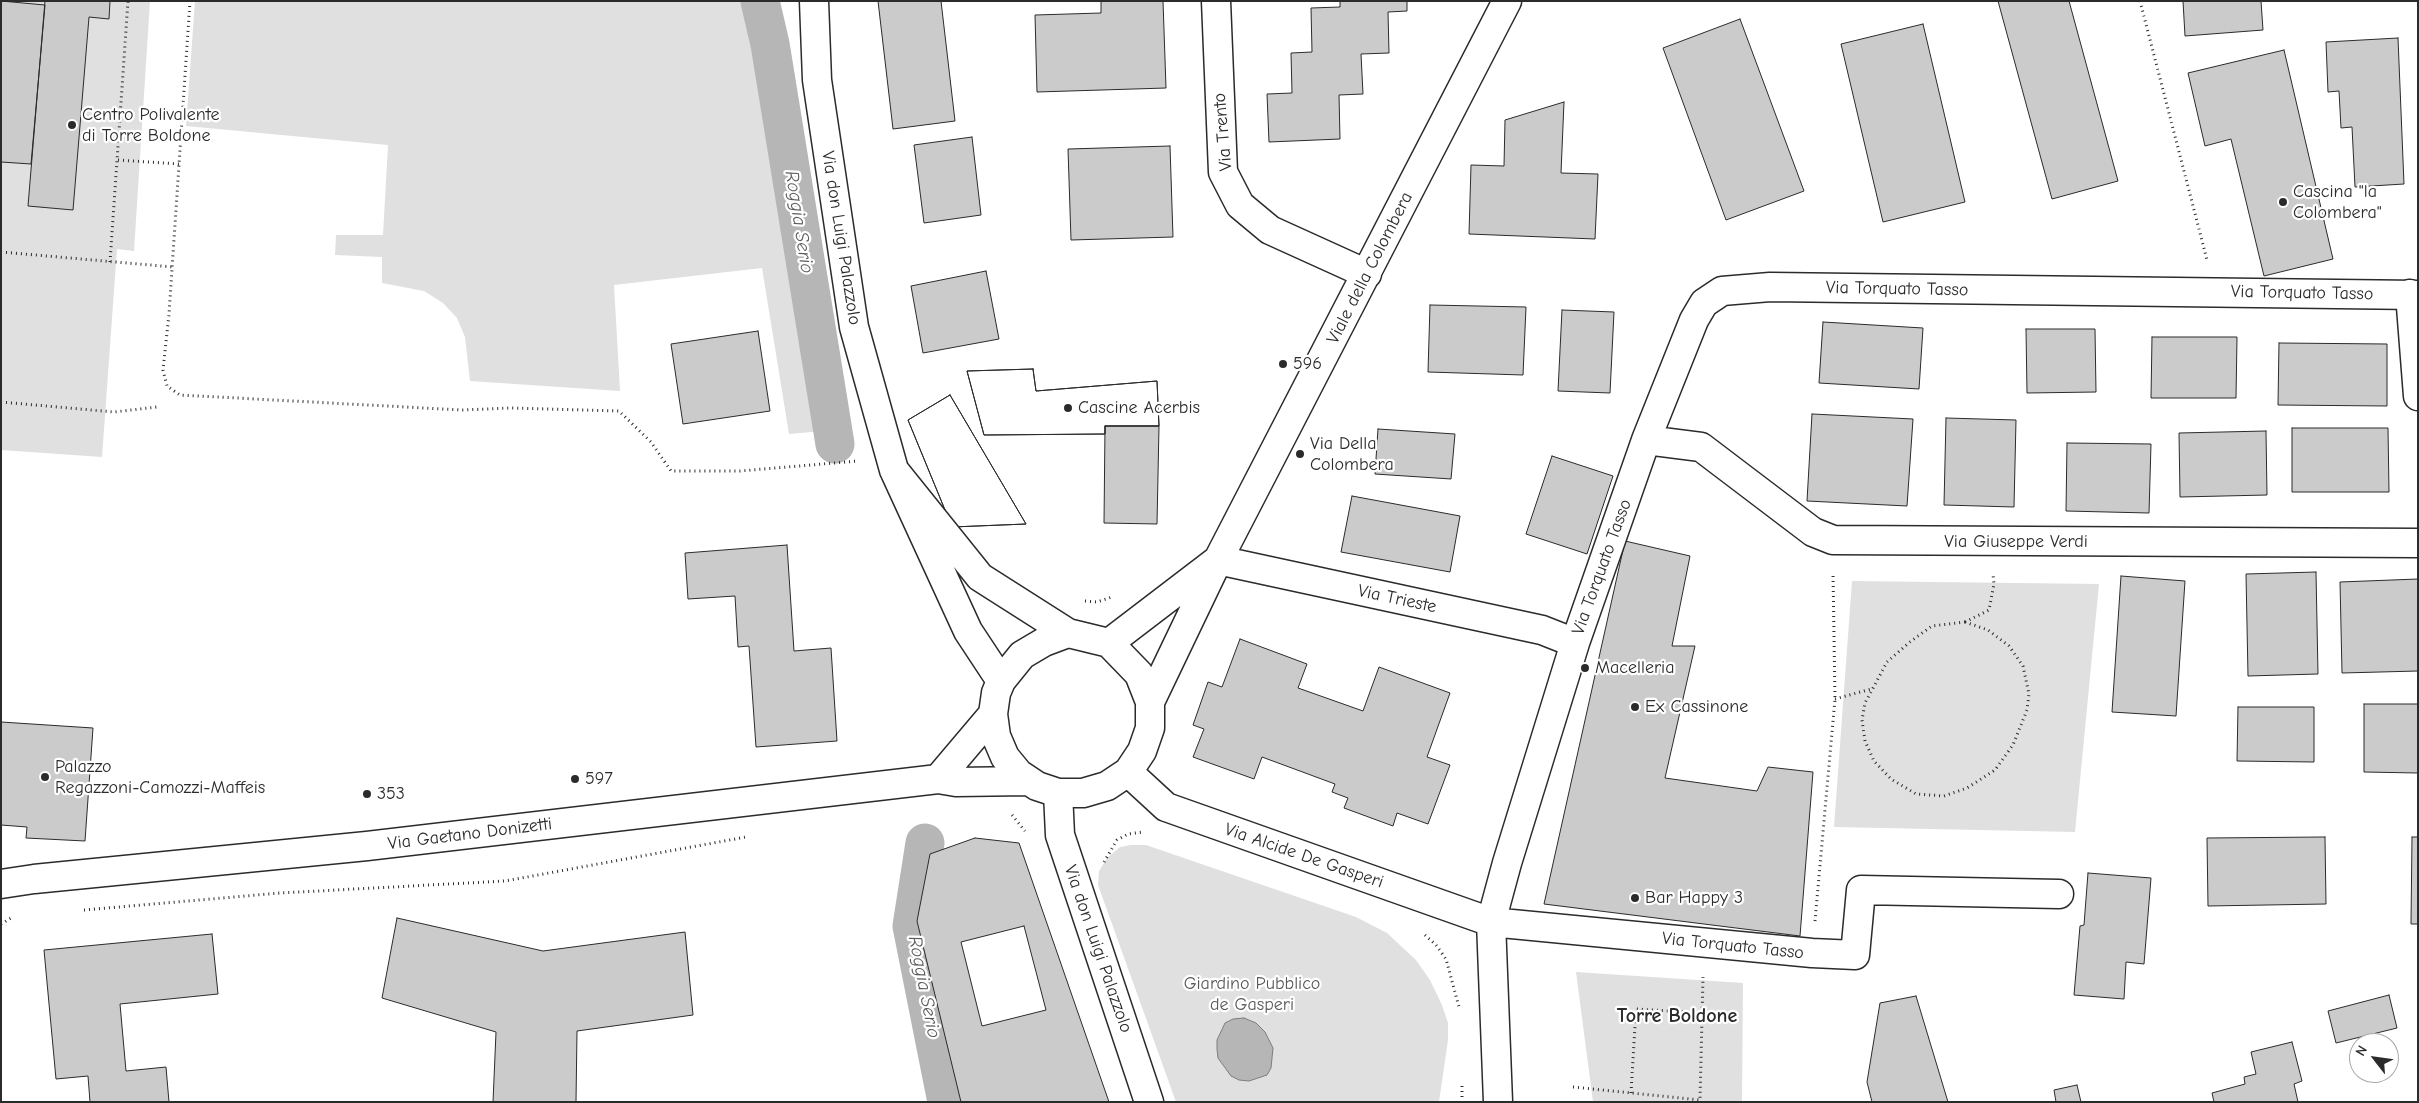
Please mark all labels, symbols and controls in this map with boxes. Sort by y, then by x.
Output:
street label: Via Trento [1209,92,1237,172]
place label: Centro Polivalente di Torre Boldone [82,104,219,146]
marker: Centro Polivalente di Torre Boldone [66,119,78,131]
street label: Via don Luigi Palazzolo [817,149,865,327]
water label: Roggia Serio [780,169,818,275]
place label: Cascina "la Colombera" [2293,181,2382,223]
street label: Viale della Colombera [1322,189,1418,347]
marker: Cascina "la Colombera" [2277,196,2289,208]
street label: Via Torquato Tasso [1826,277,1968,301]
street label: Via Torquato Tasso [2231,281,2373,305]
place label: 596 [1293,353,1322,375]
marker: 596 [1277,358,1289,370]
place label: Cascine Acerbis [1078,397,1200,419]
marker: Cascine Acerbis [1062,402,1074,414]
place label: Via Della Colombera [1310,433,1394,476]
marker: Via Della Colombera [1294,448,1306,460]
street label: Via Torquato Tasso [1567,496,1637,638]
street label: Via Giuseppe Verdi [1944,531,2088,553]
street label: Via Trieste [1356,580,1438,618]
place label: Macelleria [1595,657,1674,679]
marker: Macelleria [1579,662,1591,674]
place label: Ex Cassinone [1645,696,1748,718]
marker: Ex Cassinone [1629,701,1641,713]
place label: Palazzo Regazzoni-Camozzi-Maffeis [55,756,265,799]
place label: 597 [585,768,613,790]
marker: Palazzo Regazzoni-Camozzi-Maffeis [39,771,51,783]
marker: 597 [569,773,581,785]
place label: 353 [377,783,405,805]
marker: 353 [361,788,373,800]
street label: Via Gaetano Donizetti [387,813,553,855]
street label: Via Alcide De Gasperi [1222,819,1386,893]
street label: Via don Luigi Palazzolo [1059,862,1137,1036]
place label: Bar Happy 3 [1645,887,1743,909]
marker: Bar Happy 3 [1629,892,1641,904]
street label: Via Torquato Tasso [1661,928,1805,964]
water label: Roggia Serio [903,934,945,1040]
park label: Giardino Pubblico de Gasperi [1184,973,1320,1016]
district label: Torre Boldone [1617,1004,1737,1028]
north arrow [2349,1033,2399,1083]
text: N [2352,1043,2371,1059]

